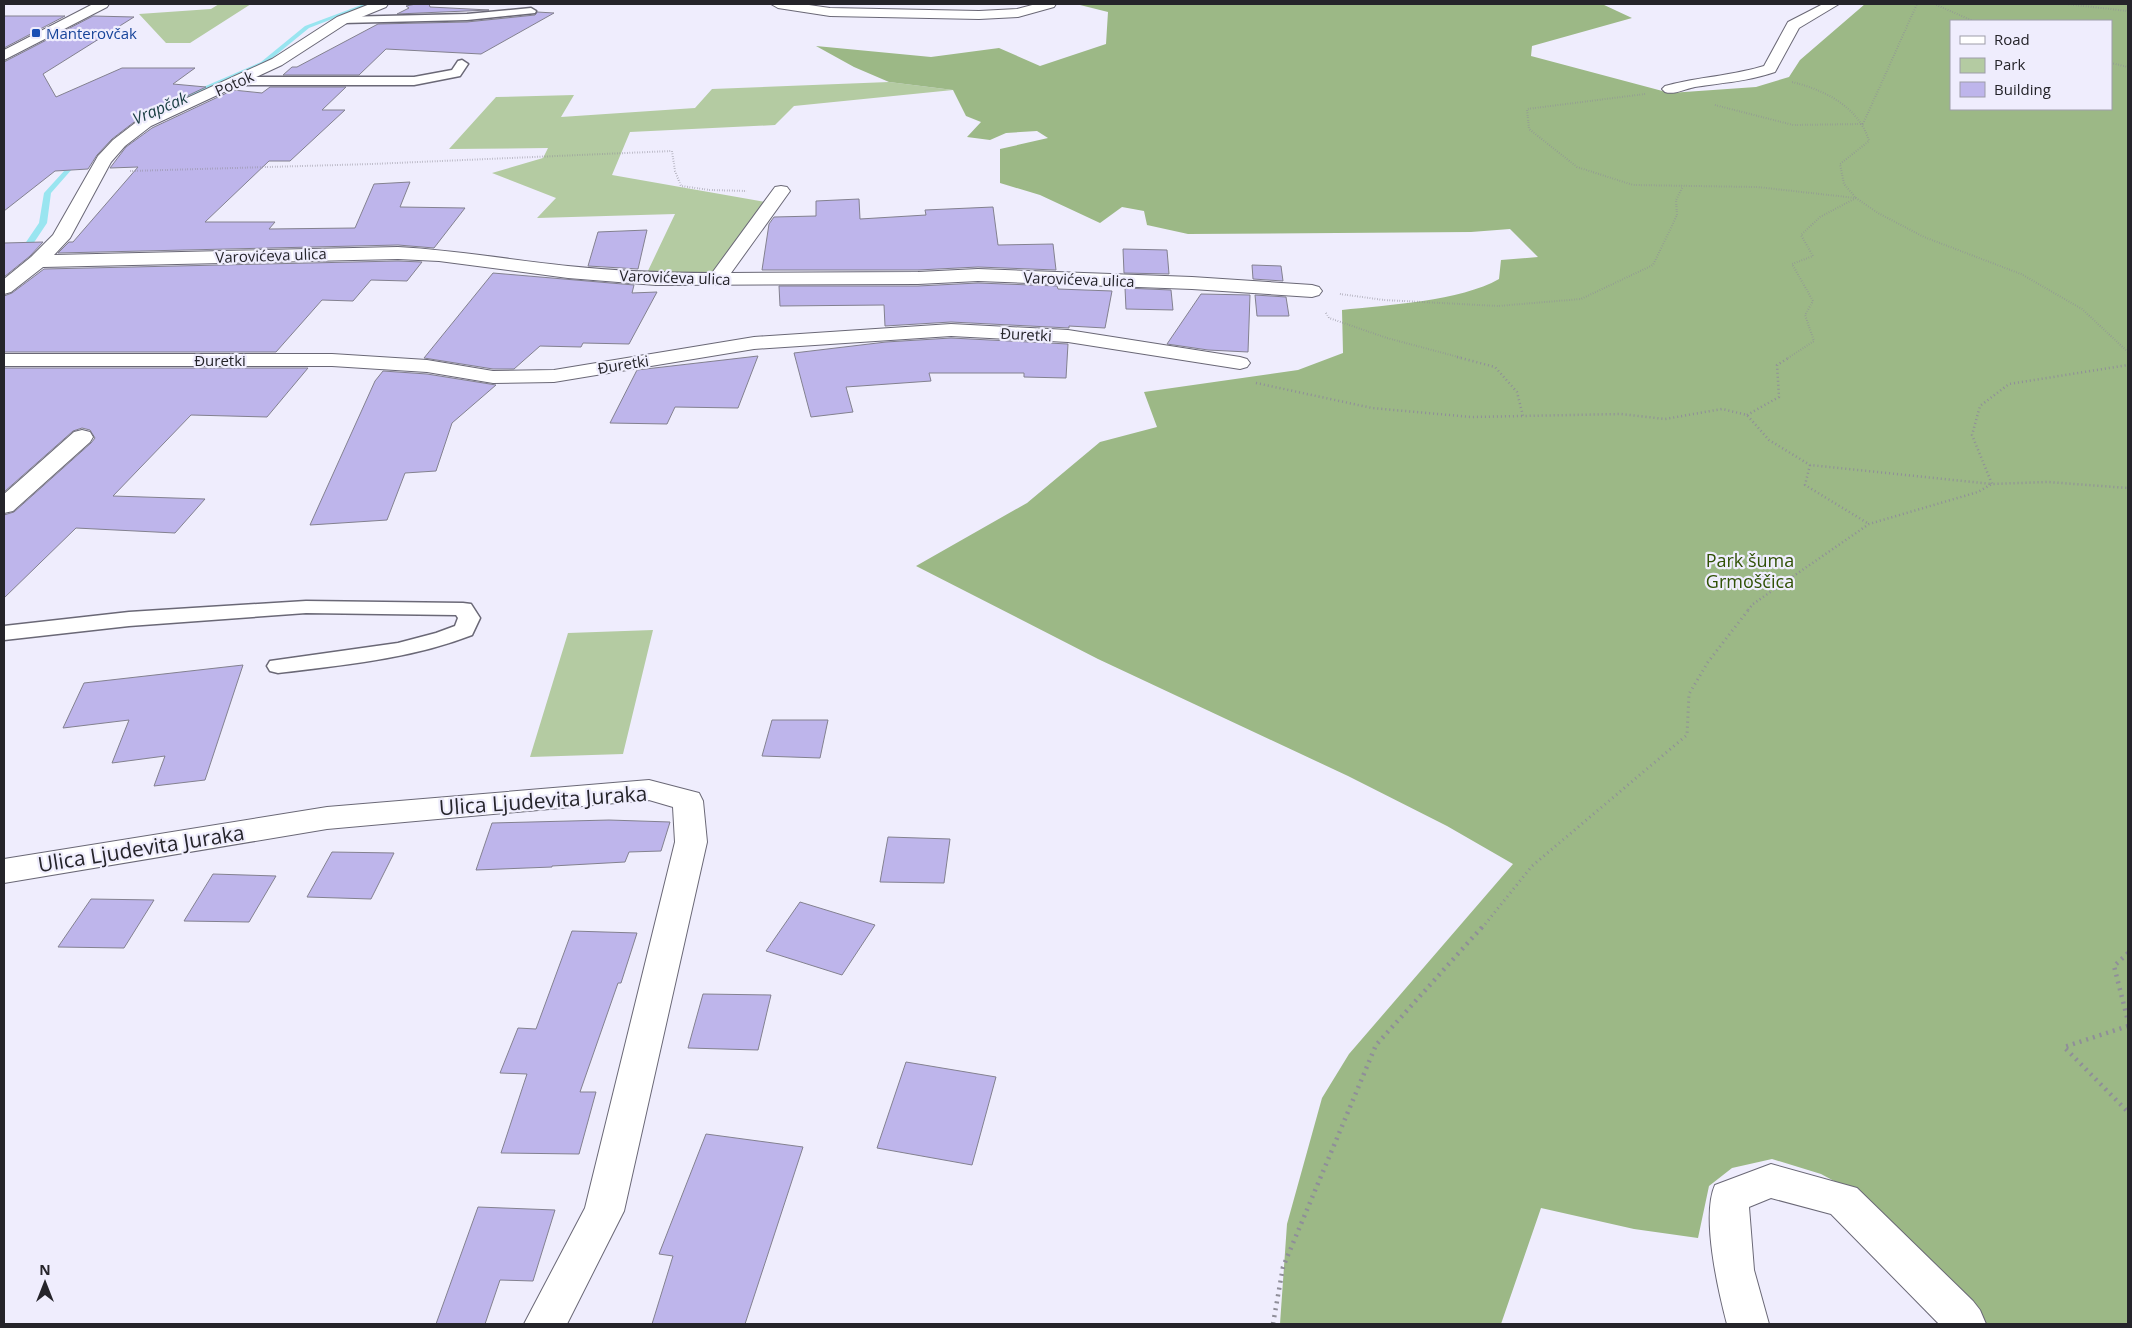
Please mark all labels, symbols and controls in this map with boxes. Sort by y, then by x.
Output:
legend [1950,20,2112,110]
place label: Manterovčak [46,23,137,43]
marker: Manterovčak [30,27,42,39]
text: Road [1994,29,2030,49]
text: Park [1994,54,2025,74]
street label: Potok [212,66,257,100]
text: Building [1994,79,2051,99]
water label: Vrapčak [129,86,192,129]
street label: Varovićeva ulica [215,243,327,267]
street label: Varovićeva ulica [619,265,731,289]
street label: Varovićeva ulica [1023,267,1135,291]
street label: Đuretki [1000,323,1052,345]
street label: Đuretki [194,350,246,370]
street label: Đuretki [596,350,650,378]
park label: Park šuma Grmoščica [1706,548,1794,593]
street label: Ulica Ljudevita Juraka [438,779,648,821]
street label: Ulica Ljudevita Juraka [36,818,246,878]
north arrow [20,1258,70,1308]
text: N [39,1260,51,1279]

